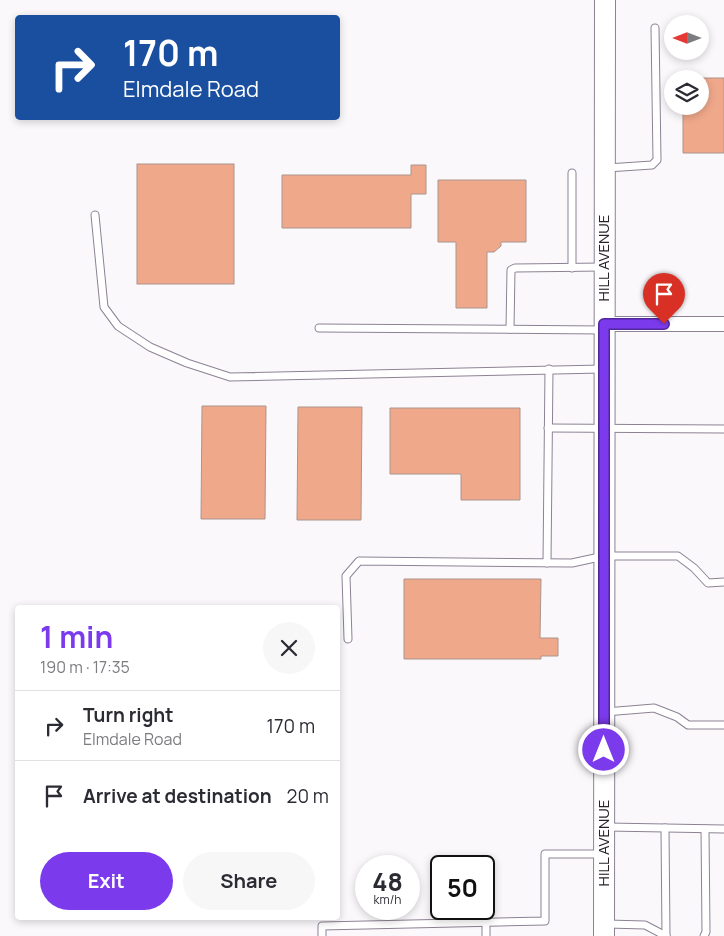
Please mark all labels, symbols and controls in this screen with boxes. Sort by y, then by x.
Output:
north arrow [664,15,709,60]
map controls [664,15,709,115]
text: 170 m [123,29,219,77]
icon: right [40,35,105,100]
button: layers [664,70,709,115]
text: Elmdale Road [123,74,259,104]
street label: HILL AVENUE [593,215,614,301]
pin [643,273,685,324]
icon: arrive [650,280,678,308]
text: 1 min [40,616,113,657]
button: close [263,622,315,674]
text: 190 m · 17:35 [40,656,130,678]
text: Turn right [83,702,173,728]
icon: right [40,712,68,740]
text: 170 m [267,713,315,739]
position arrow [577,723,629,775]
text: Elmdale Road [83,728,182,750]
icon: arrive [40,782,68,810]
text: Arrive at destination [83,783,272,809]
text: 20 m [287,783,329,809]
street label: HILL AVENUE [593,800,614,886]
button: Exit [40,852,173,910]
button: Share [183,852,315,910]
speed limit sign: 50 [430,855,495,920]
text: 48 [372,864,403,899]
text: km/h [374,891,401,908]

